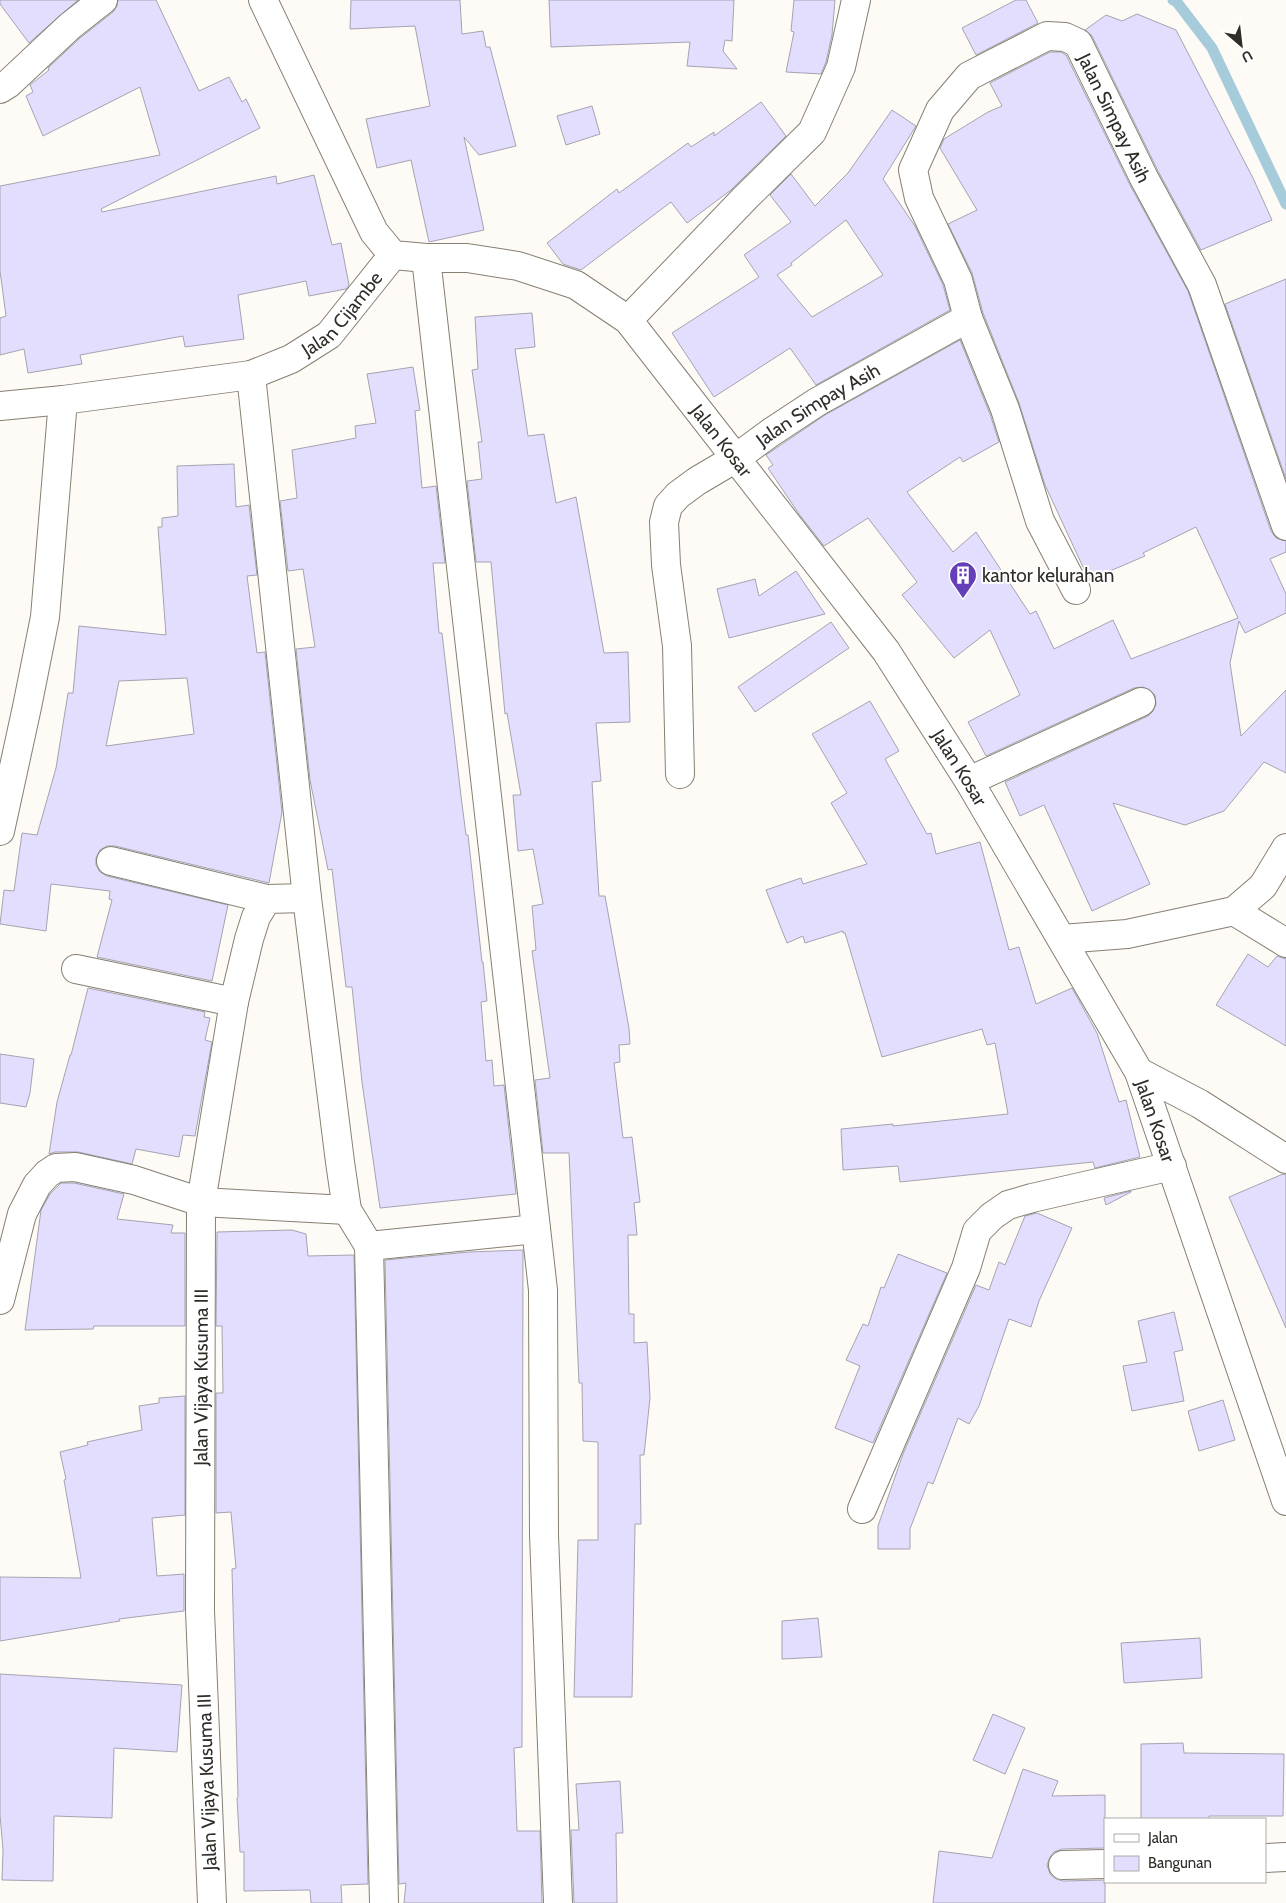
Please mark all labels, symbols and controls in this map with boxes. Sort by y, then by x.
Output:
north arrow [1216,20,1266,70]
text: U [1238,46,1256,67]
street label: Jalan Simpay Asih [1073,49,1156,186]
street label: Jalan Cijambe [296,266,387,361]
street label: Jalan Simpay Asih [750,358,884,452]
street label: Jalan Kosar [686,399,757,481]
building icon: kantor kelurahan [948,560,978,599]
place label: kantor kelurahan [982,564,1114,587]
street label: Jalan Kosar [927,724,992,810]
street label: Jalan Kosar [1131,1076,1181,1165]
street label: Jalan Vijaya Kusuma III [189,1289,212,1467]
street label: Jalan Vijaya Kusuma III [192,1693,222,1872]
legend [1104,1818,1266,1883]
text: Jalan [1147,1829,1178,1847]
text: Bangunan [1148,1854,1212,1872]

